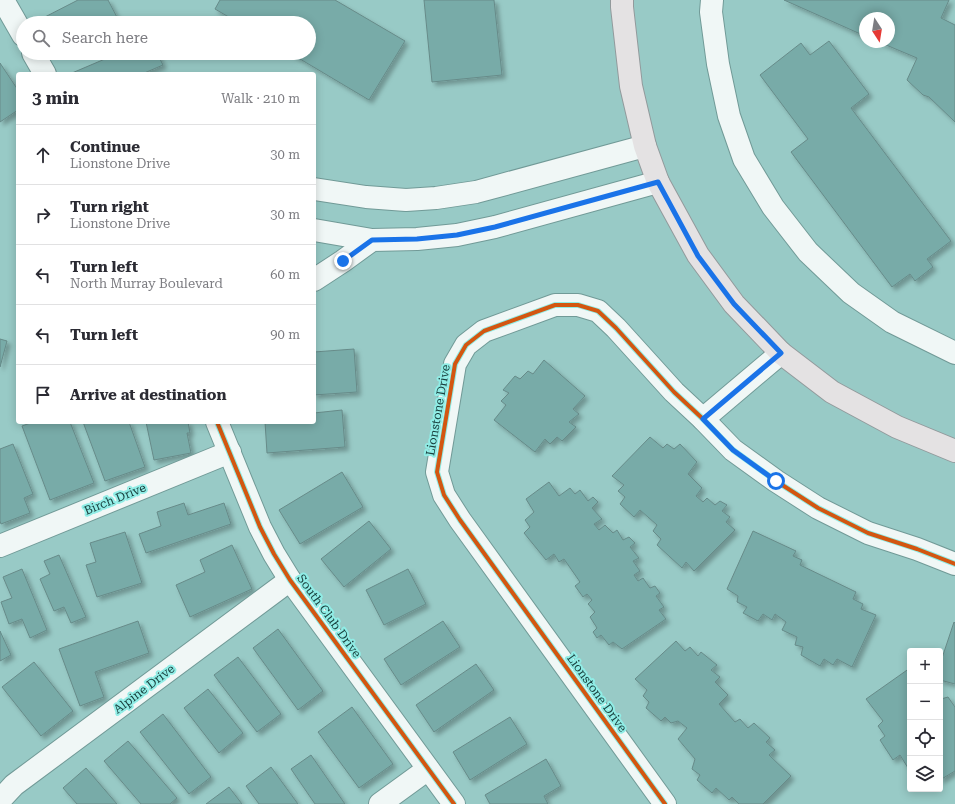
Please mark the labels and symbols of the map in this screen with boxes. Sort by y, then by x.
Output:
north arrow [859,12,895,48]
route end [334,252,352,270]
street label: Lionstone Drive [423,363,453,457]
route start [767,472,785,490]
street label: Birch Drive [82,480,148,518]
street label: South Club Drive [294,572,364,661]
street label: Lionstone Drive [564,651,630,735]
street label: Alpine Drive [111,661,178,716]

